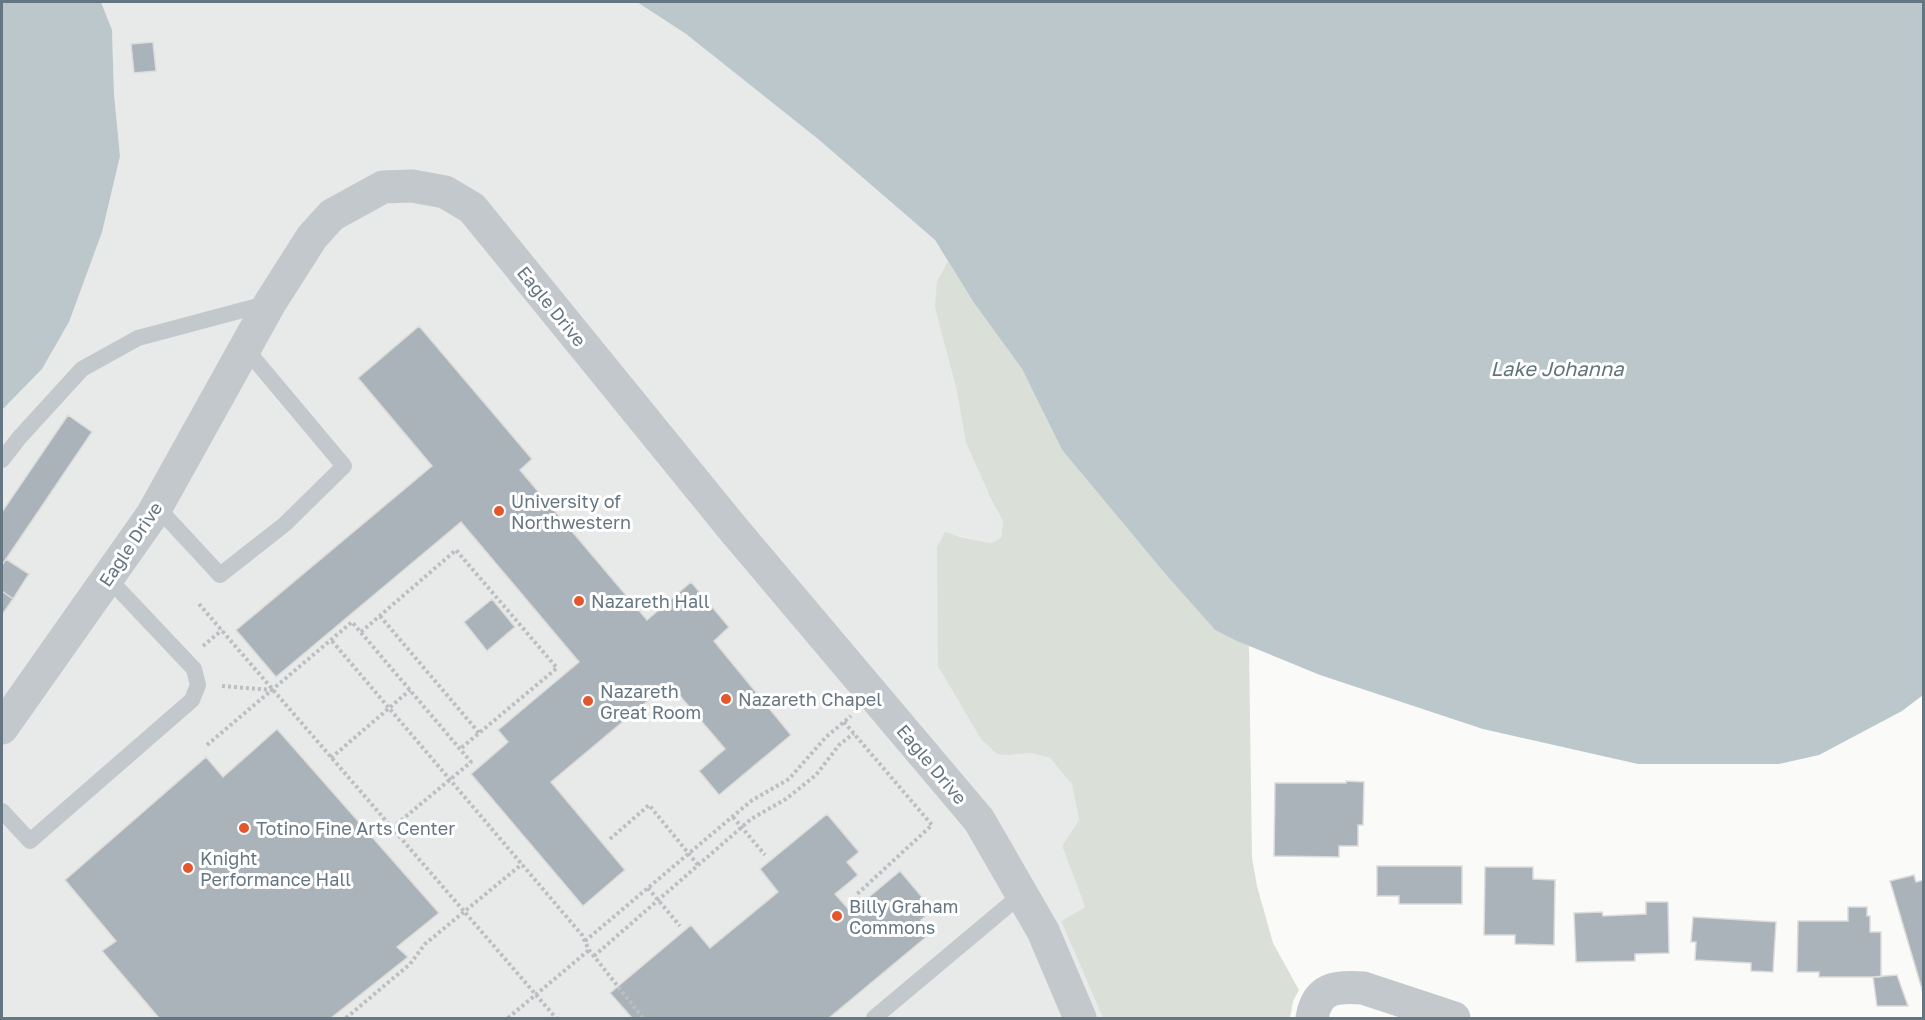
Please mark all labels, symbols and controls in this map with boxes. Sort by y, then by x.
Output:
street label: Eagle Drive [513,261,591,351]
water label: Lake Johanna [1491,356,1624,380]
place label: University of Northwestern [511,490,631,533]
street label: Eagle Drive [94,498,166,590]
marker: University of Northwestern [492,504,506,518]
place label: Nazareth Hall [591,590,710,612]
marker: Nazareth Hall [572,594,586,608]
place label: Nazareth Great Room [600,680,701,723]
place label: Nazareth Chapel [738,688,882,710]
marker: Nazareth Chapel [719,692,733,706]
marker: Nazareth Great Room [581,694,595,708]
street label: Eagle Drive [892,720,972,808]
place label: Totino Fine Arts Center [256,817,455,839]
marker: Totino Fine Arts Center [237,821,251,835]
place label: Knight Performance Hall [200,847,351,890]
marker: Knight Performance Hall [181,861,195,875]
place label: Billy Graham Commons [849,895,959,938]
marker: Billy Graham Commons [830,909,844,923]

